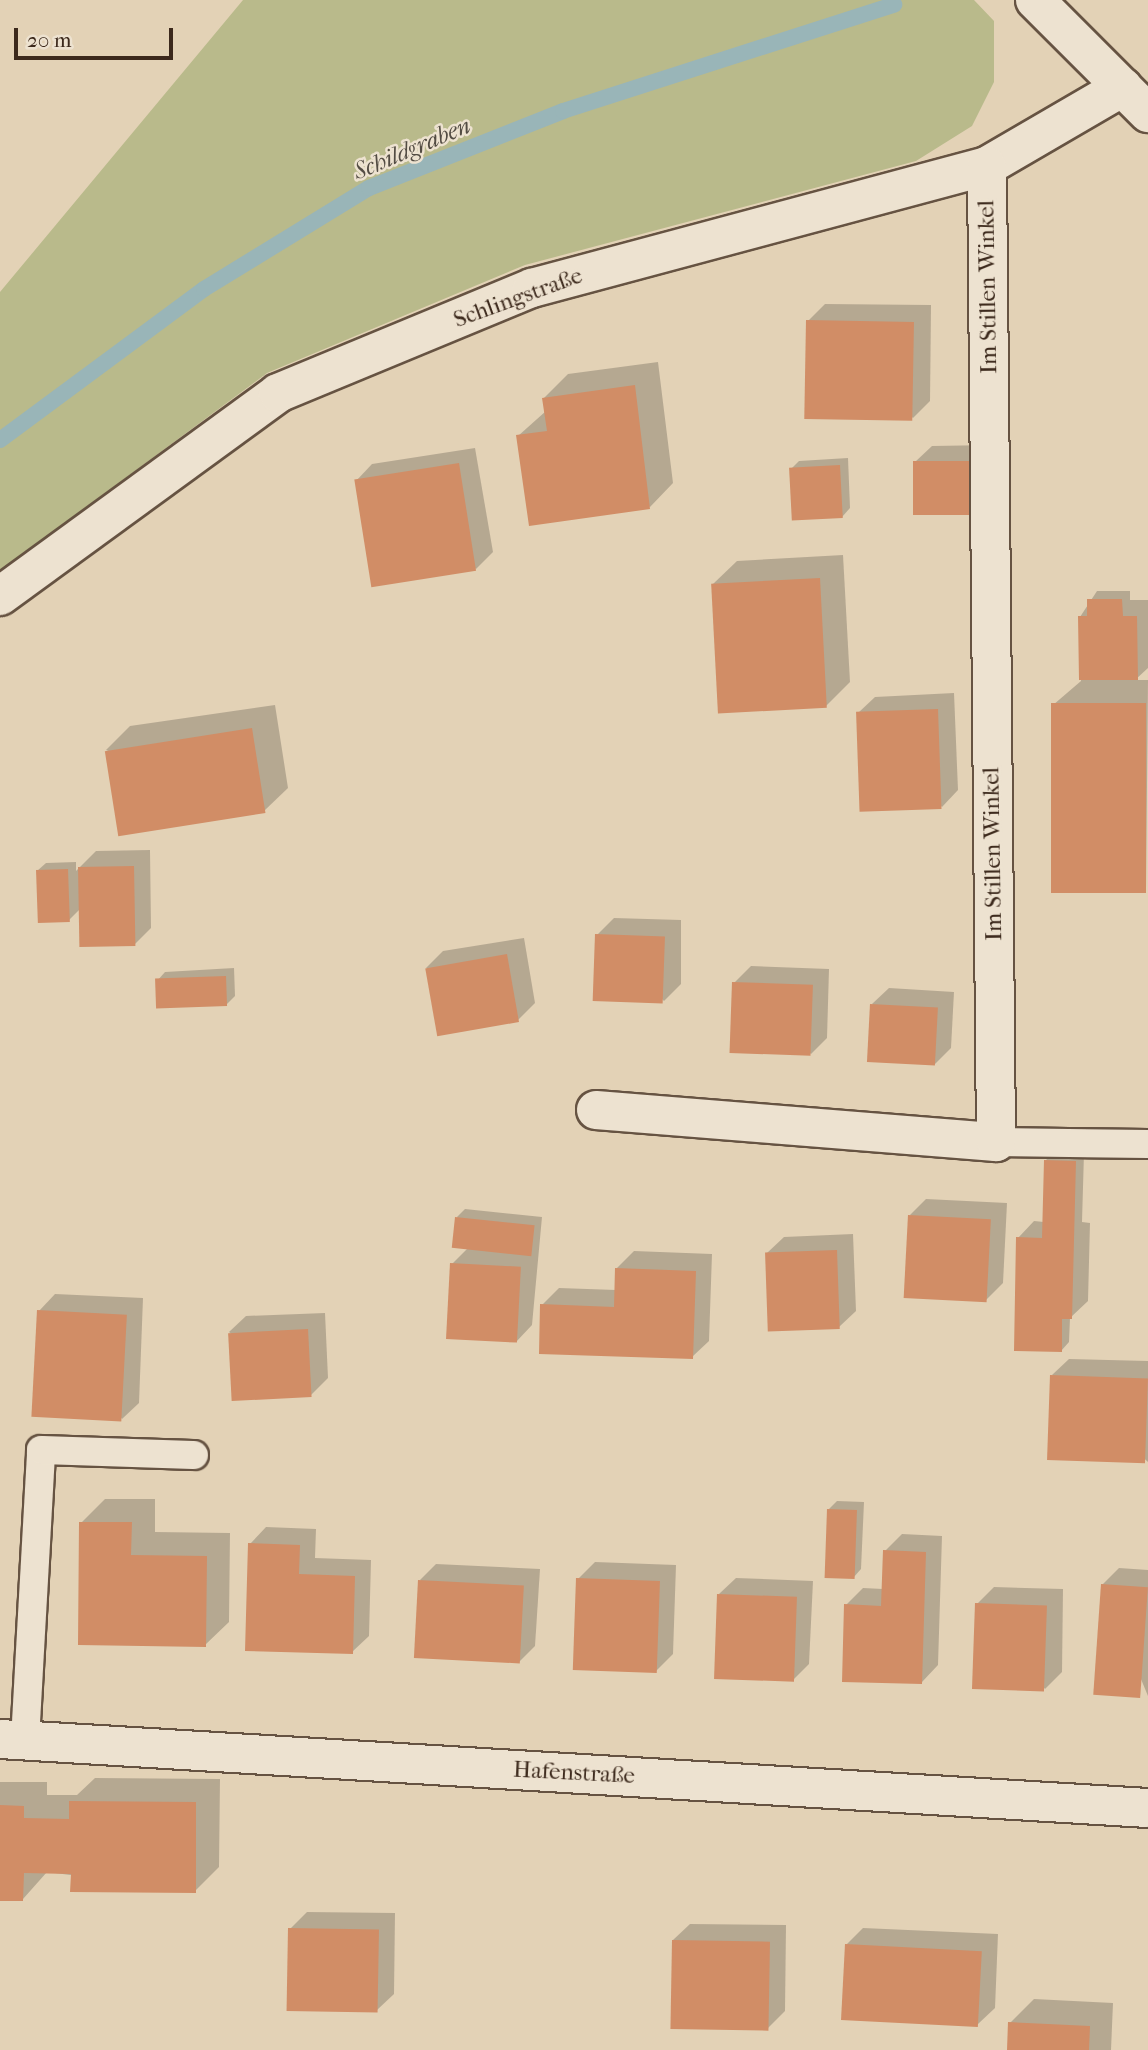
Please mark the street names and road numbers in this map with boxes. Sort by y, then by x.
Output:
street label: Im Stillen Winkel [973,200,1003,374]
street label: Schlingstraße [450,262,586,334]
street label: Im Stillen Winkel [978,767,1008,941]
street label: Hafenstraße [512,1756,636,1790]

